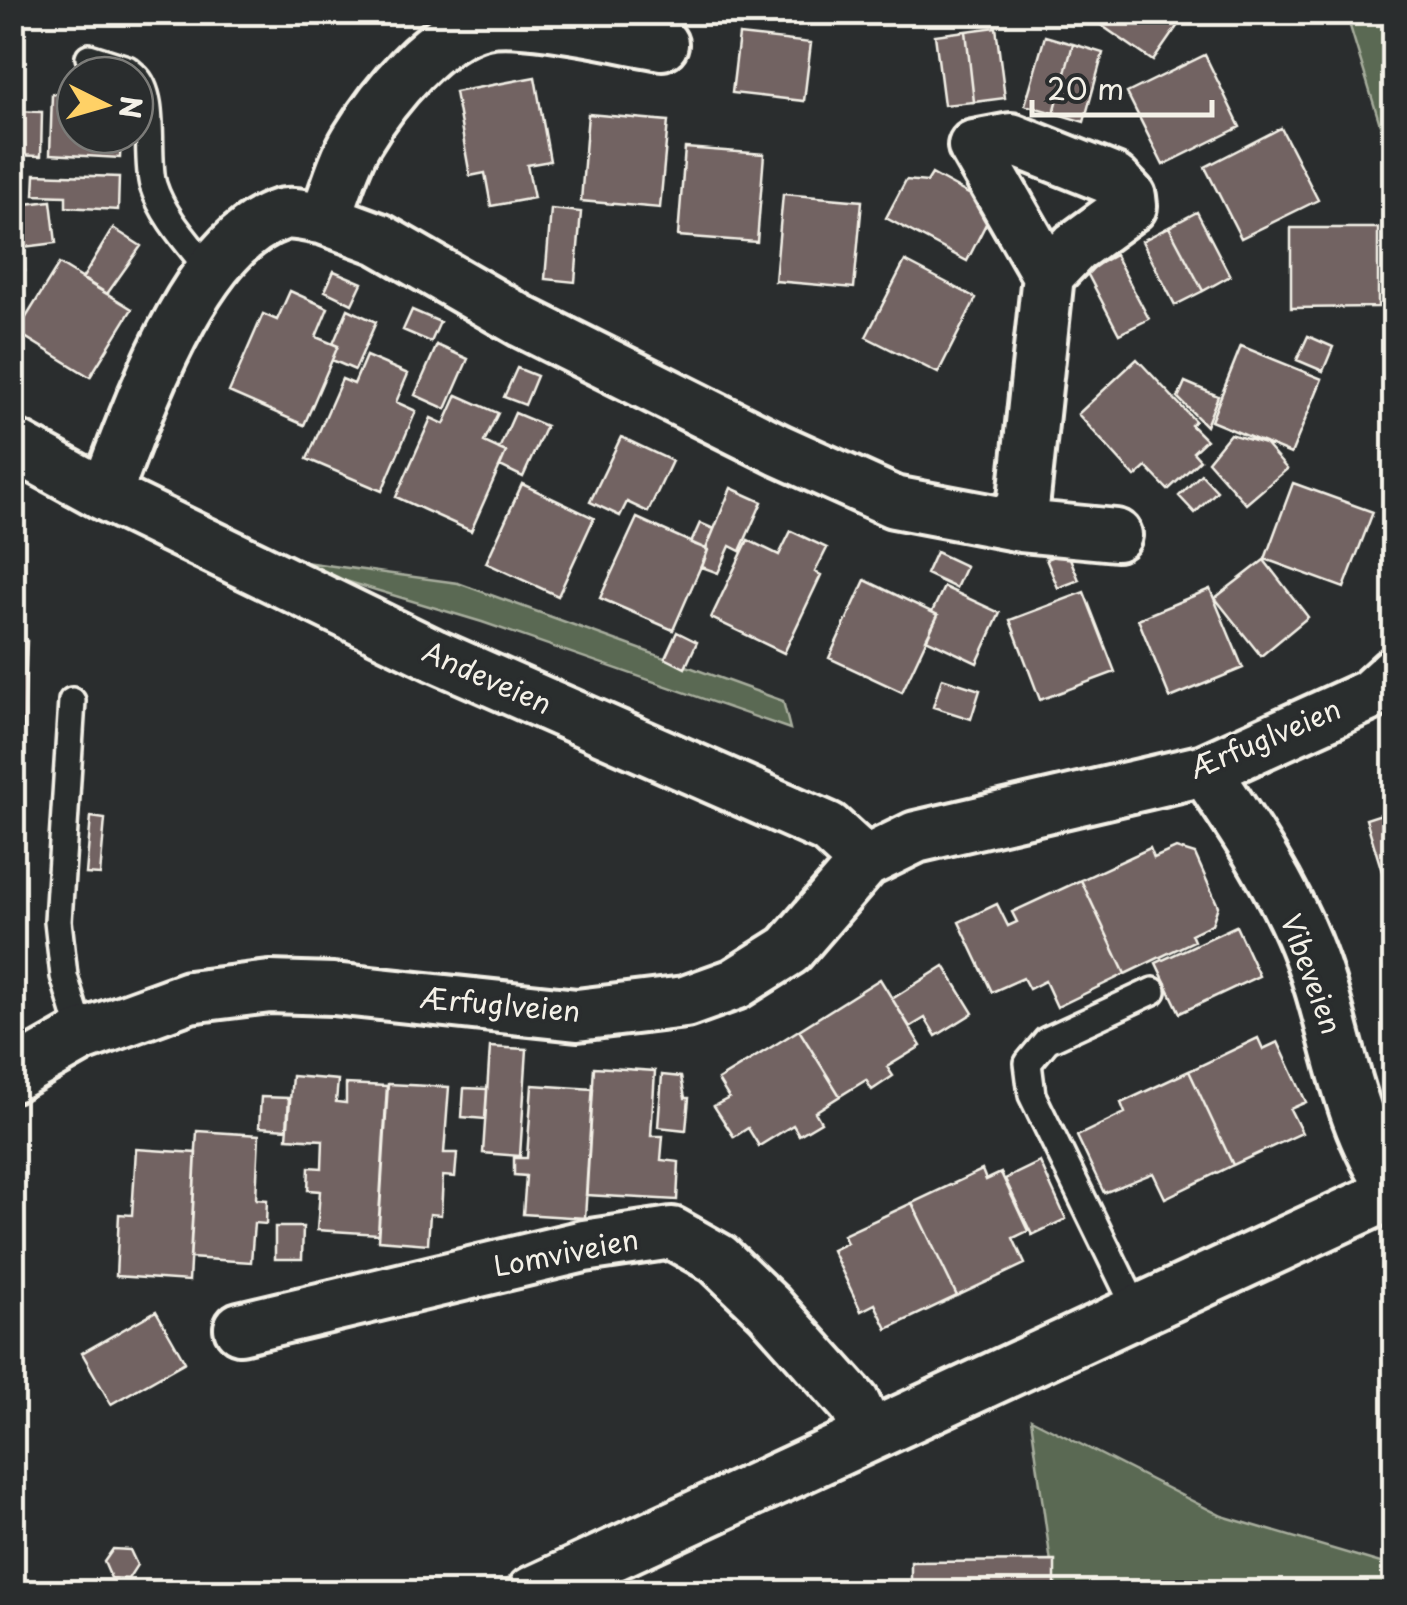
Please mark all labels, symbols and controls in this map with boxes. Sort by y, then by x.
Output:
north arrow [55,55,155,155]
scale bar [1032,55,1212,117]
text: 20 m [1047,65,1124,110]
text: N [109,94,154,120]
street label: Andeveien [416,629,559,724]
street label: Ærfuglveien [1182,686,1347,789]
street label: Vibeveien [1271,907,1354,1040]
street label: Ærfuglveien [418,975,582,1032]
street label: Lomviveien [490,1216,642,1287]

